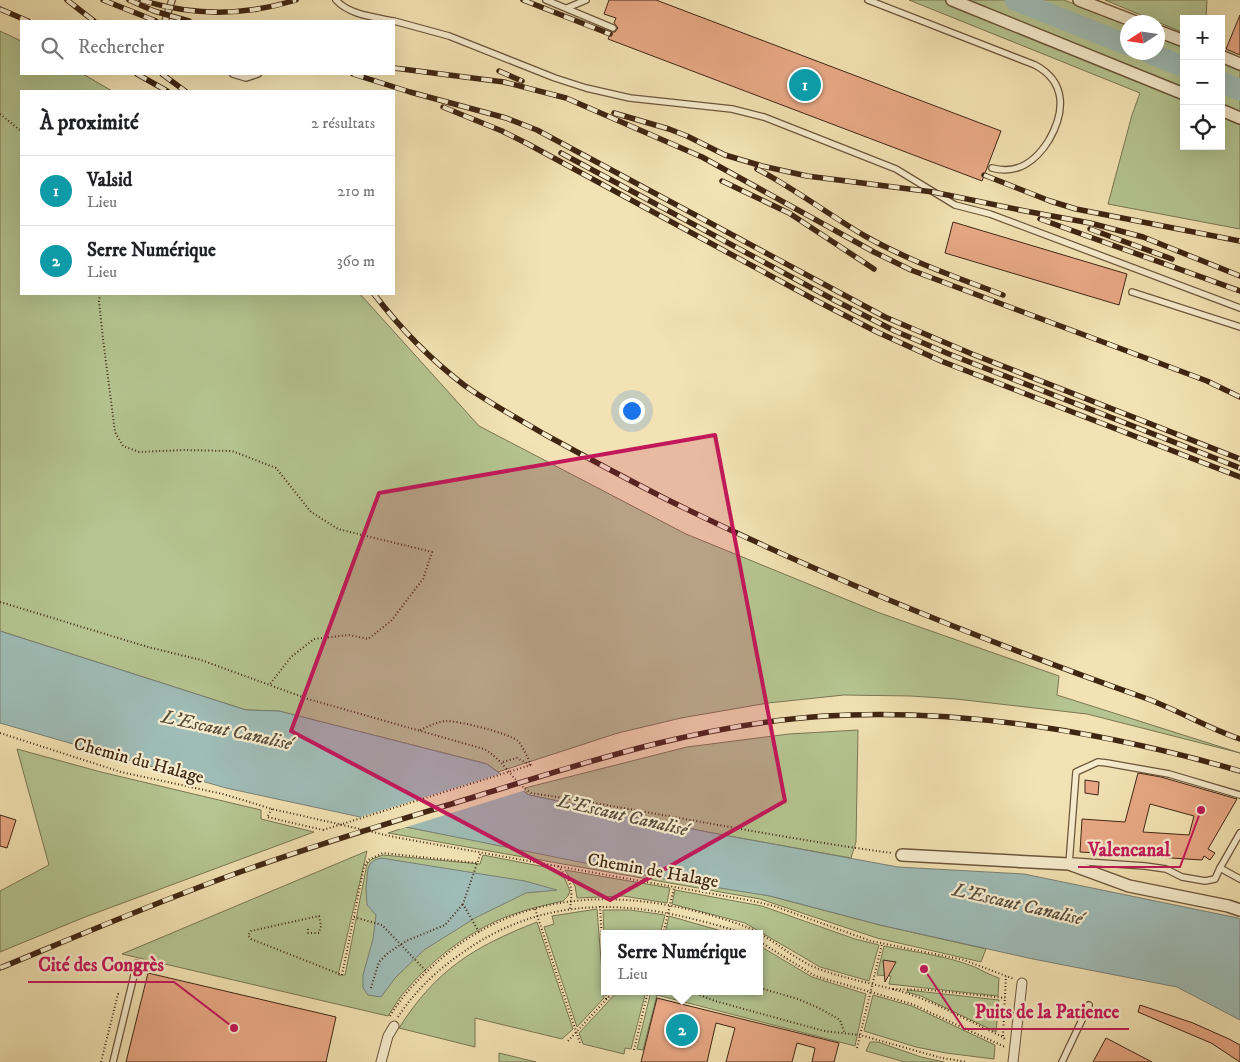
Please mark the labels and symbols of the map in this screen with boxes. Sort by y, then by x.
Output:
north arrow [1120,15,1165,60]
pin: 1 [789,66,821,104]
your location [619,398,645,424]
water label: L'Escaut Canalisé [158,705,297,756]
street label: Chemin du Halage [71,733,206,789]
water label: L'Escaut Canalisé [555,789,693,842]
callout: Valencanal [1078,833,1180,867]
text: Valencanal [1087,839,1170,862]
street label: Chemin de Halage [586,849,720,893]
water label: L'Escaut Canalisé [950,878,1088,931]
callout: Cité des Congrès [28,948,174,982]
text: Cité des Congrès [38,954,164,977]
callout: Puits de la Patience [964,995,1129,1029]
text: Puits de la Patience [975,1001,1119,1024]
pin: 2 [666,1011,698,1049]

